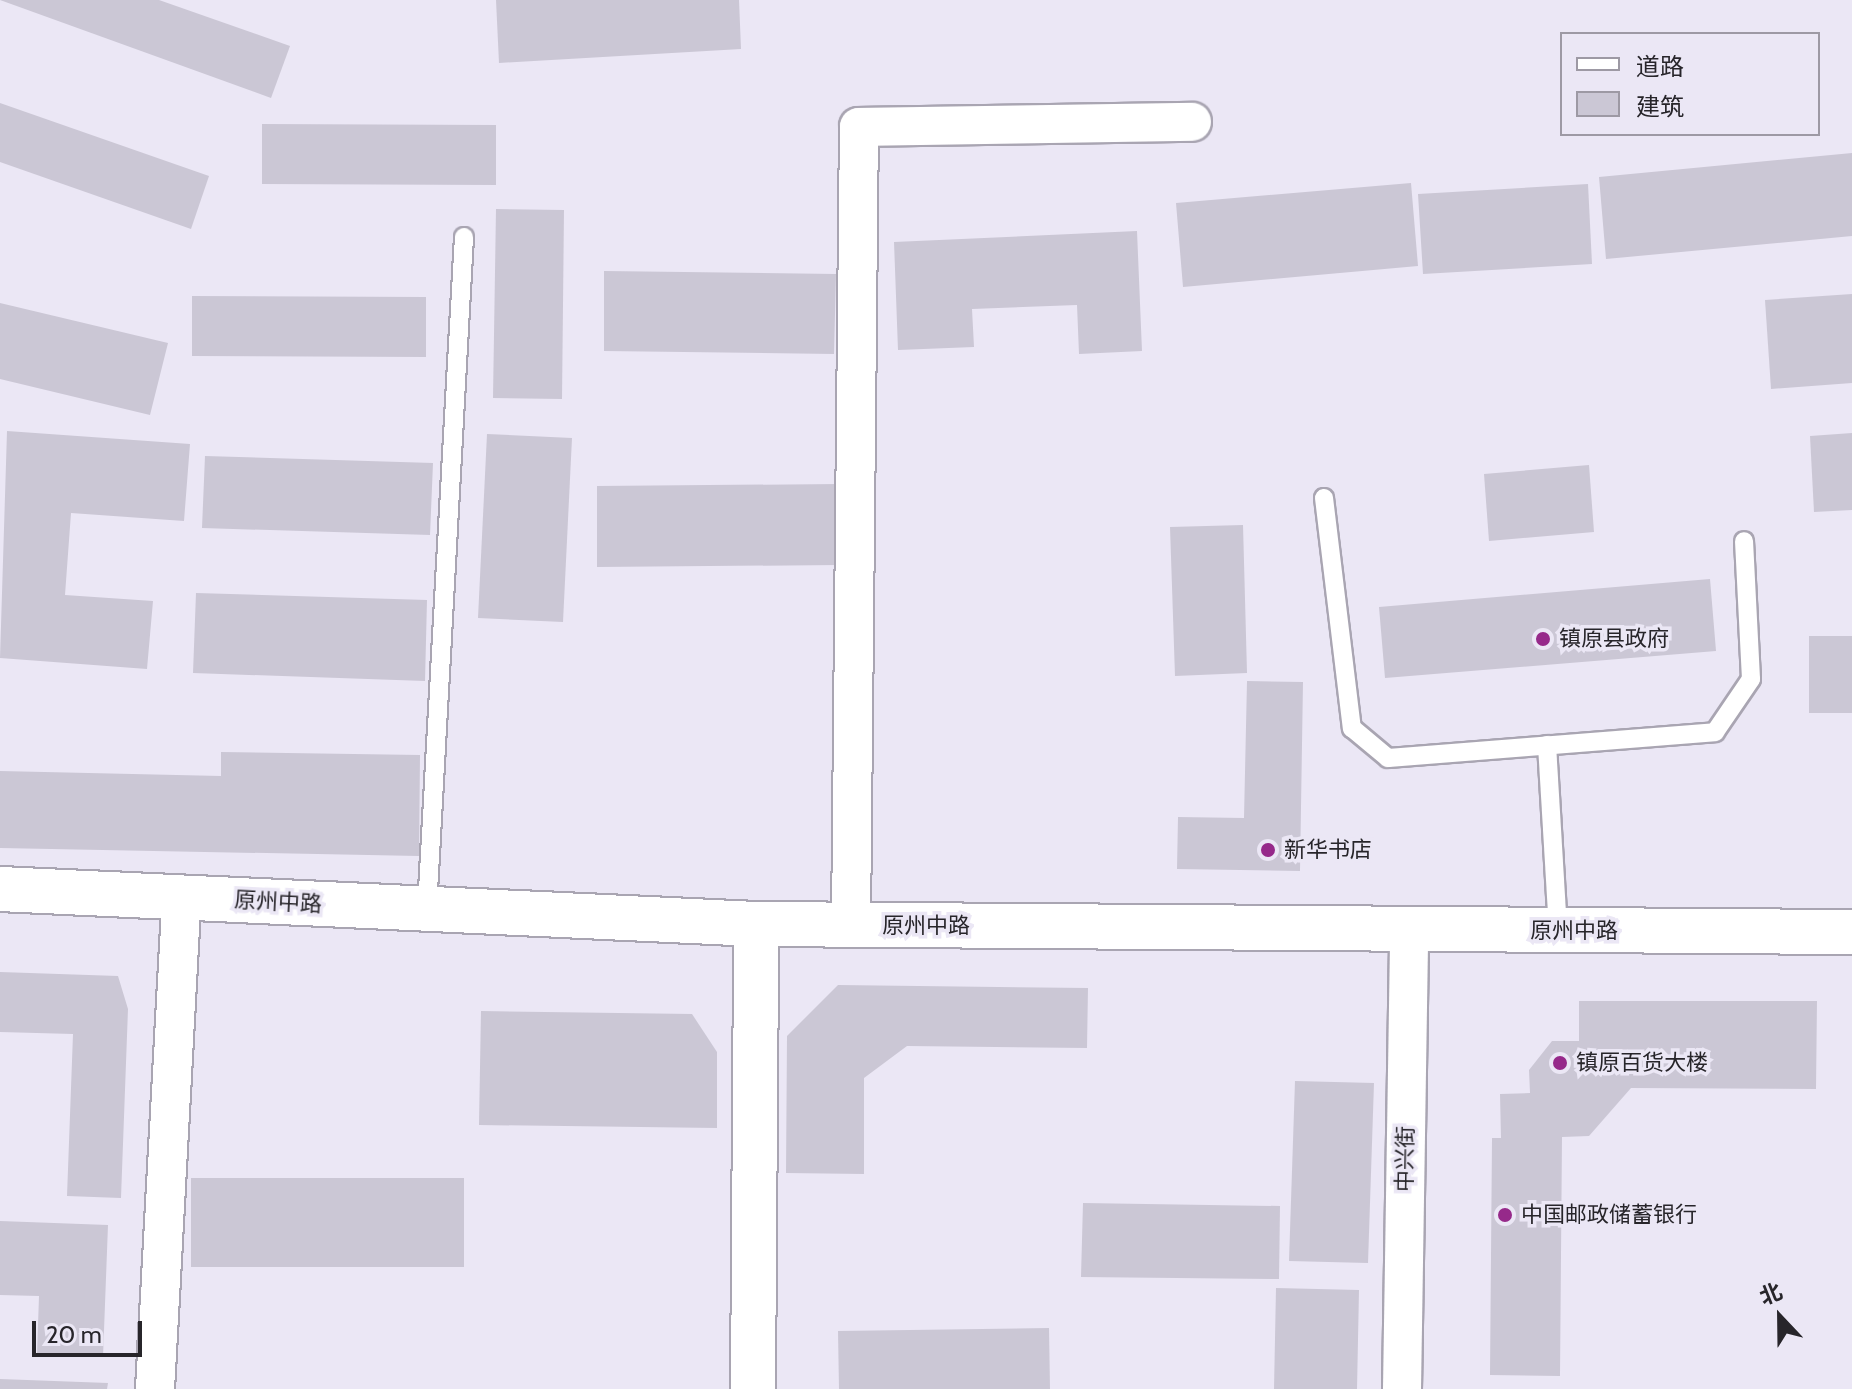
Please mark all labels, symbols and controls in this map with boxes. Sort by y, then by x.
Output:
legend [1560,32,1820,136]
text: 道路 [1636,52,1684,81]
text: 建筑 [1636,92,1684,121]
place label: 镇原县政府 [1559,626,1669,652]
marker: 镇原县政府 [1534,630,1552,648]
place label: 新华书店 [1284,837,1372,863]
marker: 新华书店 [1259,841,1277,859]
street label: 原州中路 [233,887,323,917]
street label: 原州中路 [882,913,970,939]
street label: 原州中路 [1530,918,1618,944]
place label: 镇原百货大楼 [1576,1050,1708,1076]
marker: 镇原百货大楼 [1551,1054,1569,1072]
street label: 中兴街 [1391,1126,1419,1192]
place label: 中国邮政储蓄银行 [1521,1202,1697,1228]
marker: 中国邮政储蓄银行 [1496,1206,1514,1224]
north arrow [1740,1277,1820,1357]
text: 北 [1756,1278,1786,1311]
scale bar [36,1305,146,1355]
text: 20 m [46,1320,102,1349]

